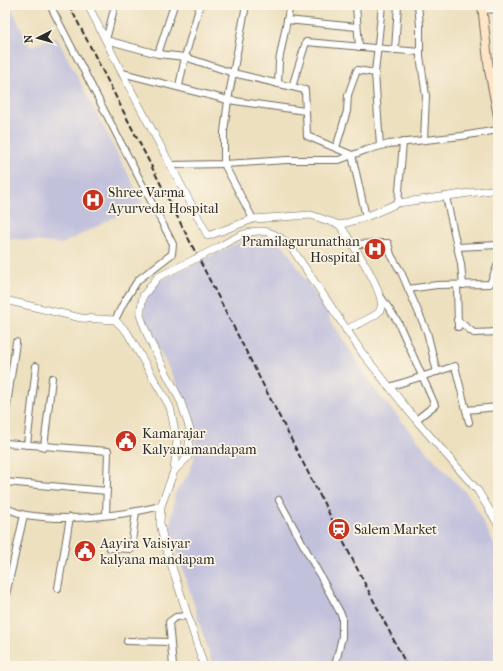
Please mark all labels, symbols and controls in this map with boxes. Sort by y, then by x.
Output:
north arrow [18,18,58,58]
text: N [22,34,35,44]
place label: Shree Varma Ayurveda Hospital [107,184,219,217]
hospital icon: Shree Varma Ayurveda Hospital [80,187,106,213]
place label: Pramilagurunathan Hospital [241,233,360,266]
hospital icon: Pramilagurunathan Hospital [362,236,388,262]
place label: Kamarajar Kalyanamandapam [142,425,257,458]
public building icon: Kamarajar Kalyanamandapam [113,428,139,454]
station icon: Salem Market [326,516,352,542]
place label: Salem Market [354,521,437,538]
place label: Aayira Vaisiyar kalyana mandapam [99,535,215,568]
public building icon: Aayira Vaisiyar kalyana mandapam [72,538,98,564]

